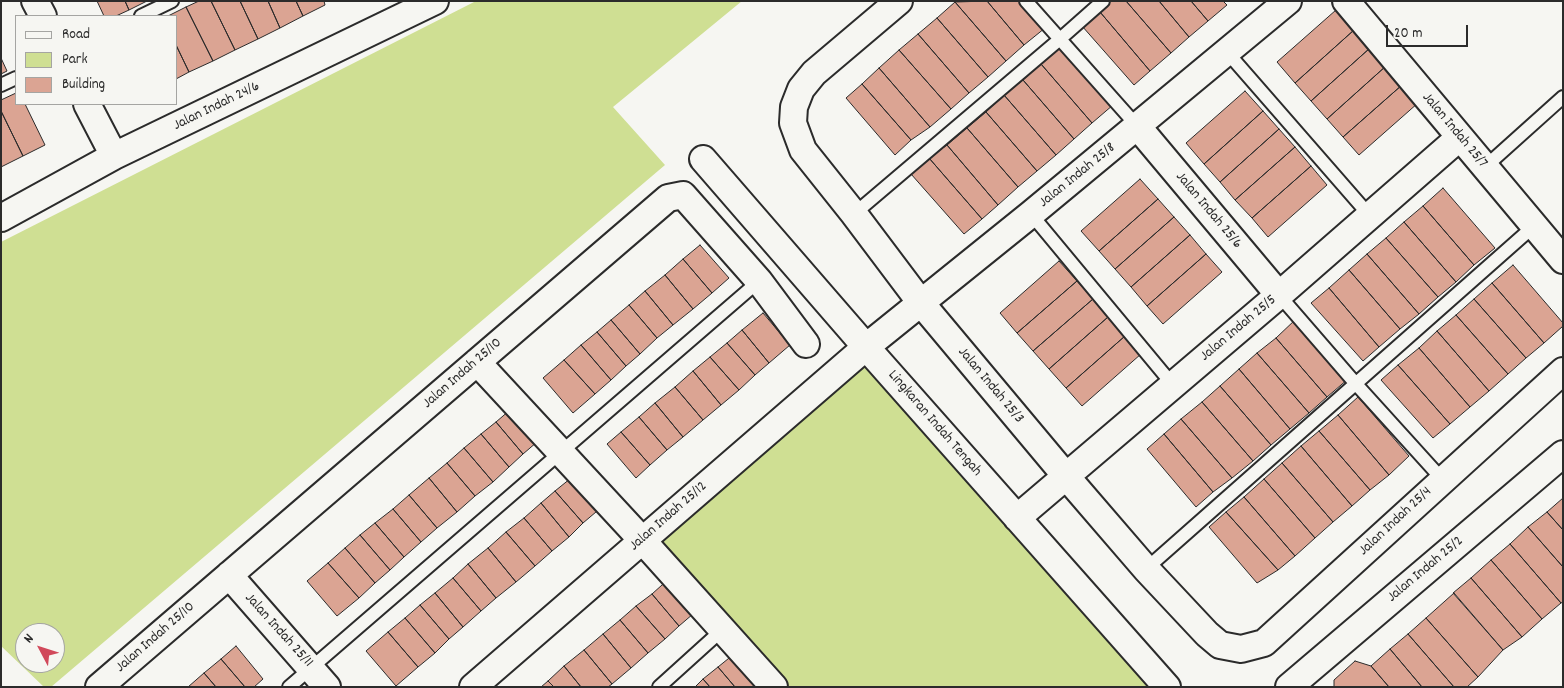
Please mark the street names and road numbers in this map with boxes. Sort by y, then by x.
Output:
street label: Jalan Indah 24/6 [171,78,263,136]
street label: Jalan Indah 25/7 [1417,90,1491,172]
street label: Jalan Indah 25/8 [1036,140,1120,212]
street label: Jalan Indah 25/6 [1171,169,1245,253]
street label: Jalan Indah 25/5 [1197,292,1281,366]
street label: Jalan Indah 25/10 [420,335,506,413]
street label: Jalan Indah 25/3 [953,344,1027,428]
street label: Lingkaran Indah Tengah [883,367,985,481]
street label: Jalan Indah 25/12 [626,478,712,556]
street label: Jalan Indah 25/4 [1356,484,1436,560]
street label: Jalan Indah 25/2 [1384,533,1468,607]
street label: Jalan Indah 25/11 [240,590,316,672]
street label: Jalan Indah 25/10 [113,599,199,677]

